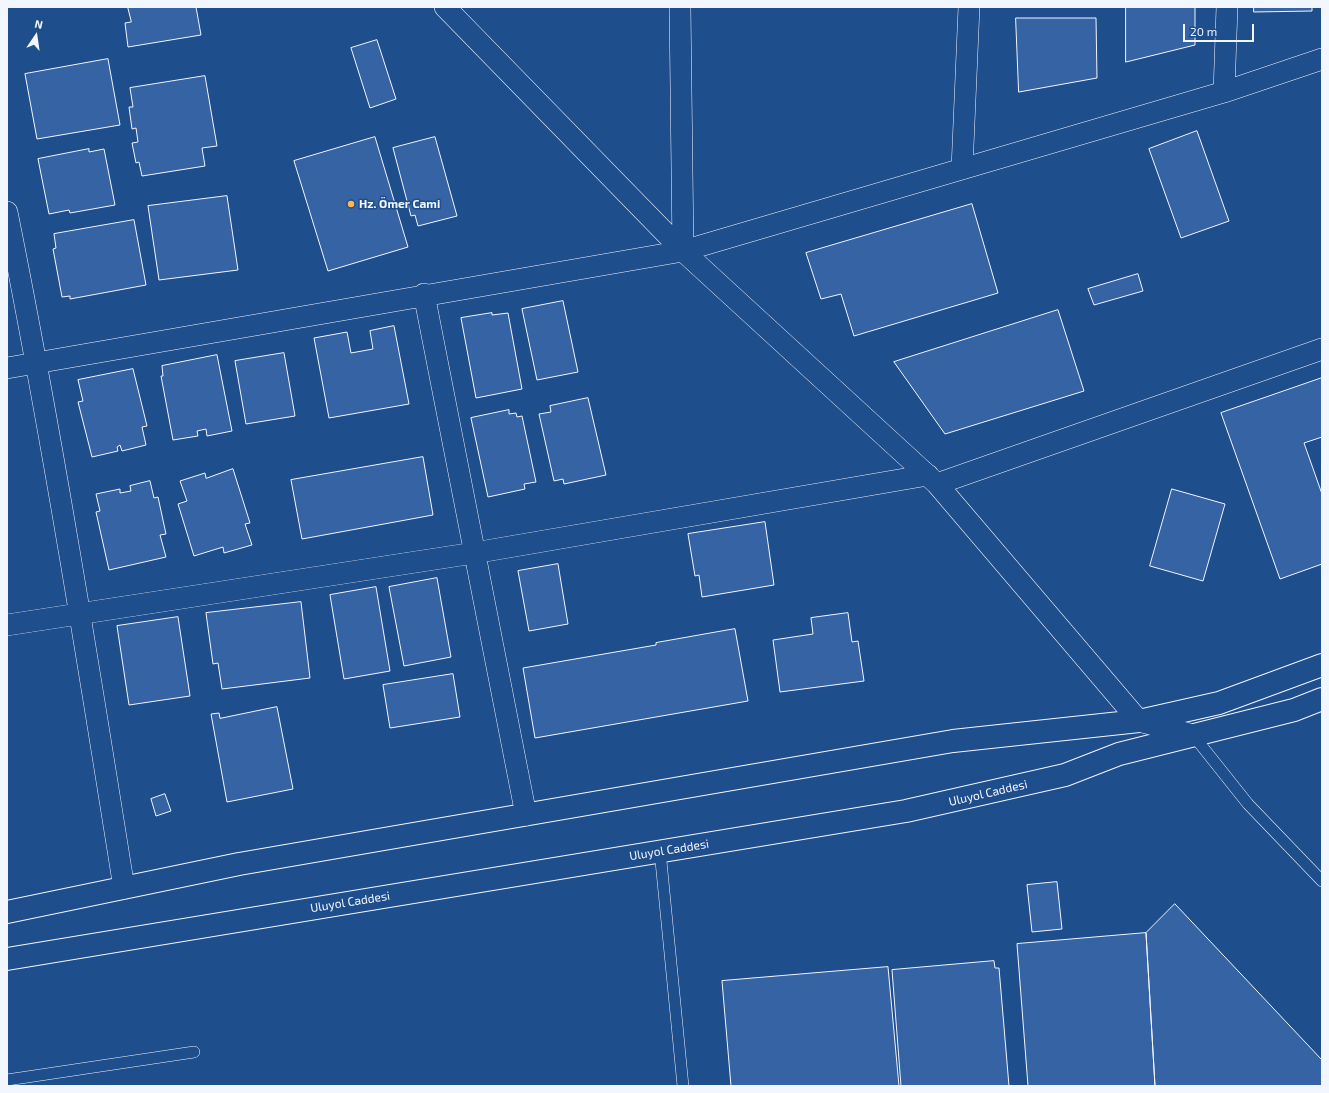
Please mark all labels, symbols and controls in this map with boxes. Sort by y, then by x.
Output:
north arrow [16,16,56,56]
scale bar [1185,16,1256,42]
text: N [33,17,44,31]
text: 20 m [1190,24,1217,38]
place label: Hz. Ömer Cami [359,197,440,211]
marker: Hz. Ömer Cami [346,199,356,209]
street label: Uluyol Caddesi [947,777,1029,809]
street label: Uluyol Caddesi [628,837,710,863]
street label: Uluyol Caddesi [309,889,391,915]

